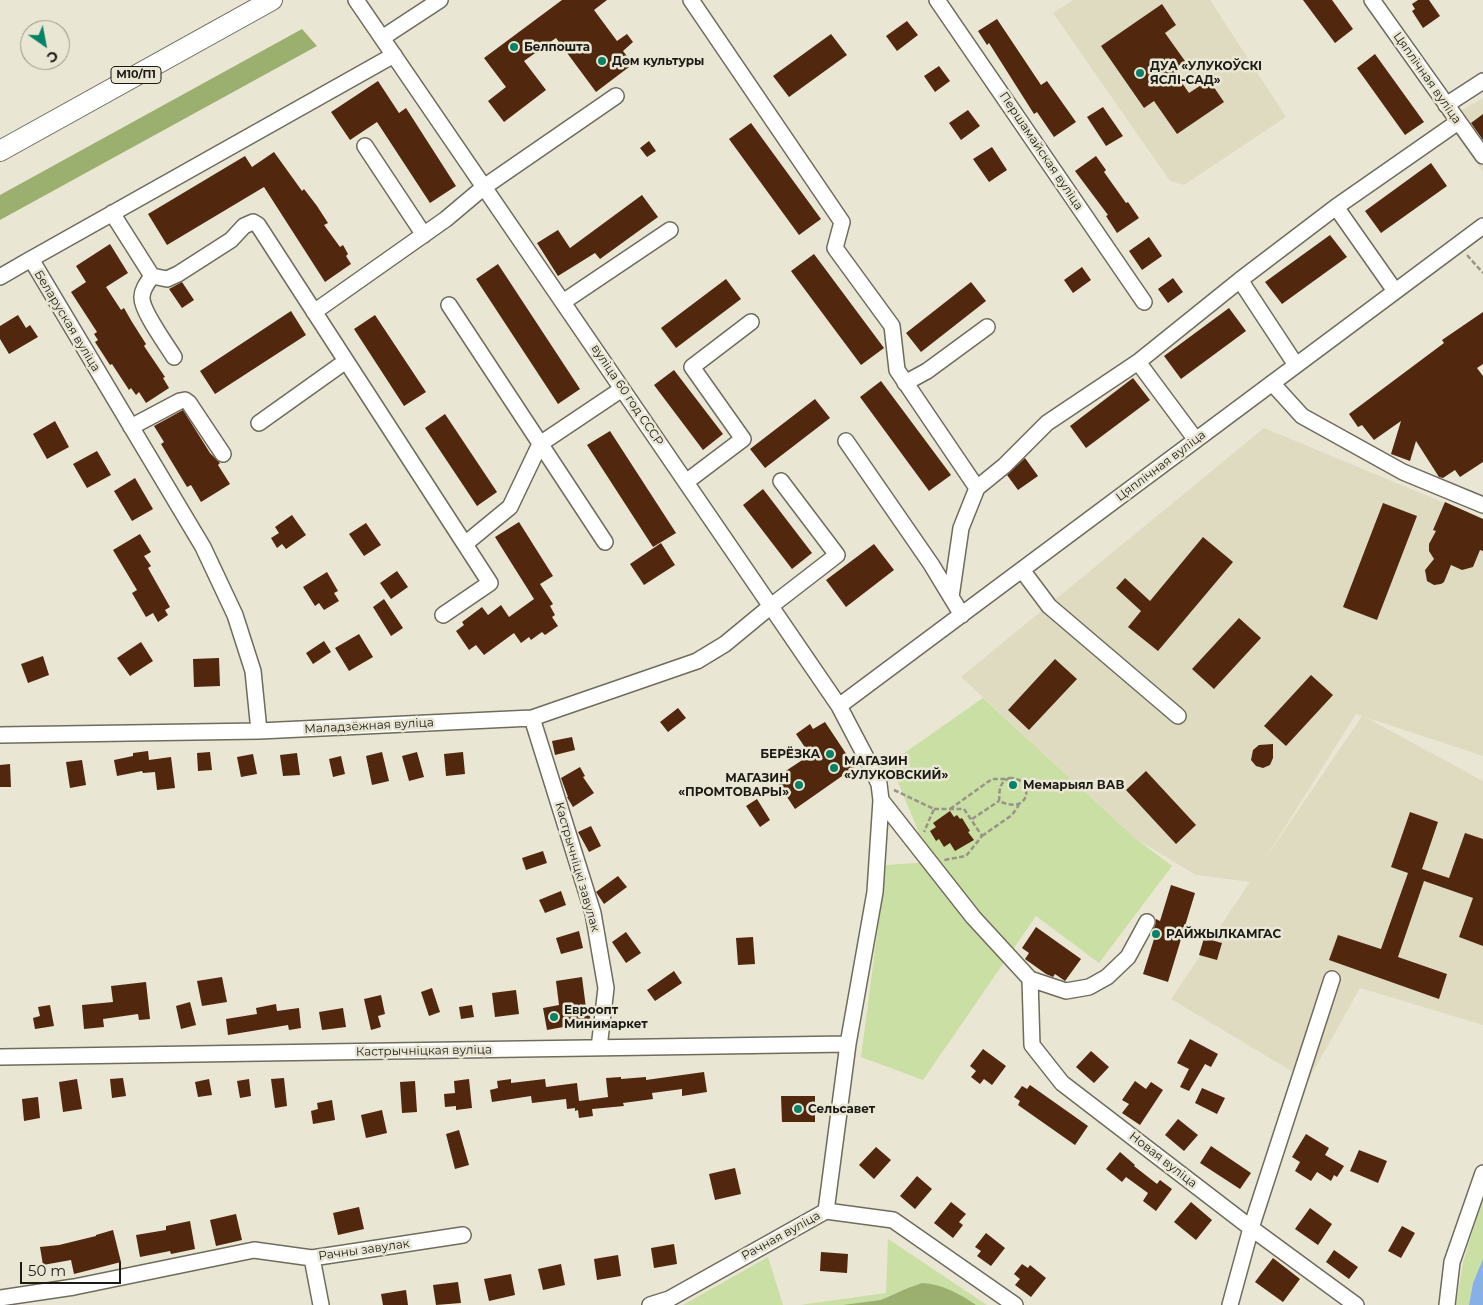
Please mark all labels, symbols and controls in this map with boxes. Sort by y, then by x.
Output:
north arrow [20,20,70,70]
street label: Цяплічная вуліца [1390,29,1464,127]
place label: Белпошта [524,40,590,54]
marker: Белпошта [508,41,520,53]
text: С [43,46,62,67]
place label: Дом культуры [612,54,704,68]
marker: Дом культуры [596,55,608,67]
place label: ДУА «УЛУКОЎСКІ ЯСЛІ-САД» [1150,59,1262,87]
road number: М10/П1 [111,66,161,84]
marker: ДУА «УЛУКОЎСКІ ЯСЛІ-САД» [1134,67,1146,79]
street label: Першамайская вуліца [996,89,1086,213]
street label: Беларуская вуліца [31,268,103,374]
street label: вуліца 60 год СССР [588,342,666,448]
street label: Цяплічная вуліца [1113,428,1209,504]
street label: Маладзёжная вуліца [304,715,434,737]
place label: БЕРЁЗКА [760,747,820,761]
marker: БЕРЁЗКА [824,748,836,760]
place label: МАГАЗИН «УЛУКОВСКИЙ» [844,754,948,782]
marker: МАГАЗИН «УЛУКОВСКИЙ» [828,762,840,774]
place label: МАГАЗИН «ПРОМТОВАРЫ» [678,771,789,799]
place label: Мемарыял ВАВ [1023,778,1124,792]
marker: МАГАЗИН «ПРОМТОВАРЫ» [793,779,805,791]
marker: Мемарыял ВАВ [1007,779,1019,791]
street label: Кастрычніцкі завулак [552,801,602,933]
place label: РАЙЖЫЛКАМГАС [1166,927,1281,941]
marker: РАЙЖЫЛКАМГАС [1150,928,1162,940]
place label: Евроопт Минимаркет [564,1003,648,1031]
marker: Евроопт Минимаркет [548,1011,560,1023]
street label: Кастрычніцкая вуліца [356,1043,492,1059]
place label: Сельсавет [808,1102,875,1116]
marker: Сельсавет [792,1103,804,1115]
street label: Новая вуліца [1126,1129,1200,1191]
street label: Рачная вуліца [739,1208,823,1264]
street label: Рачны завулак [318,1236,410,1264]
scale bar [22,1252,124,1284]
text: 50 m [28,1261,66,1280]

